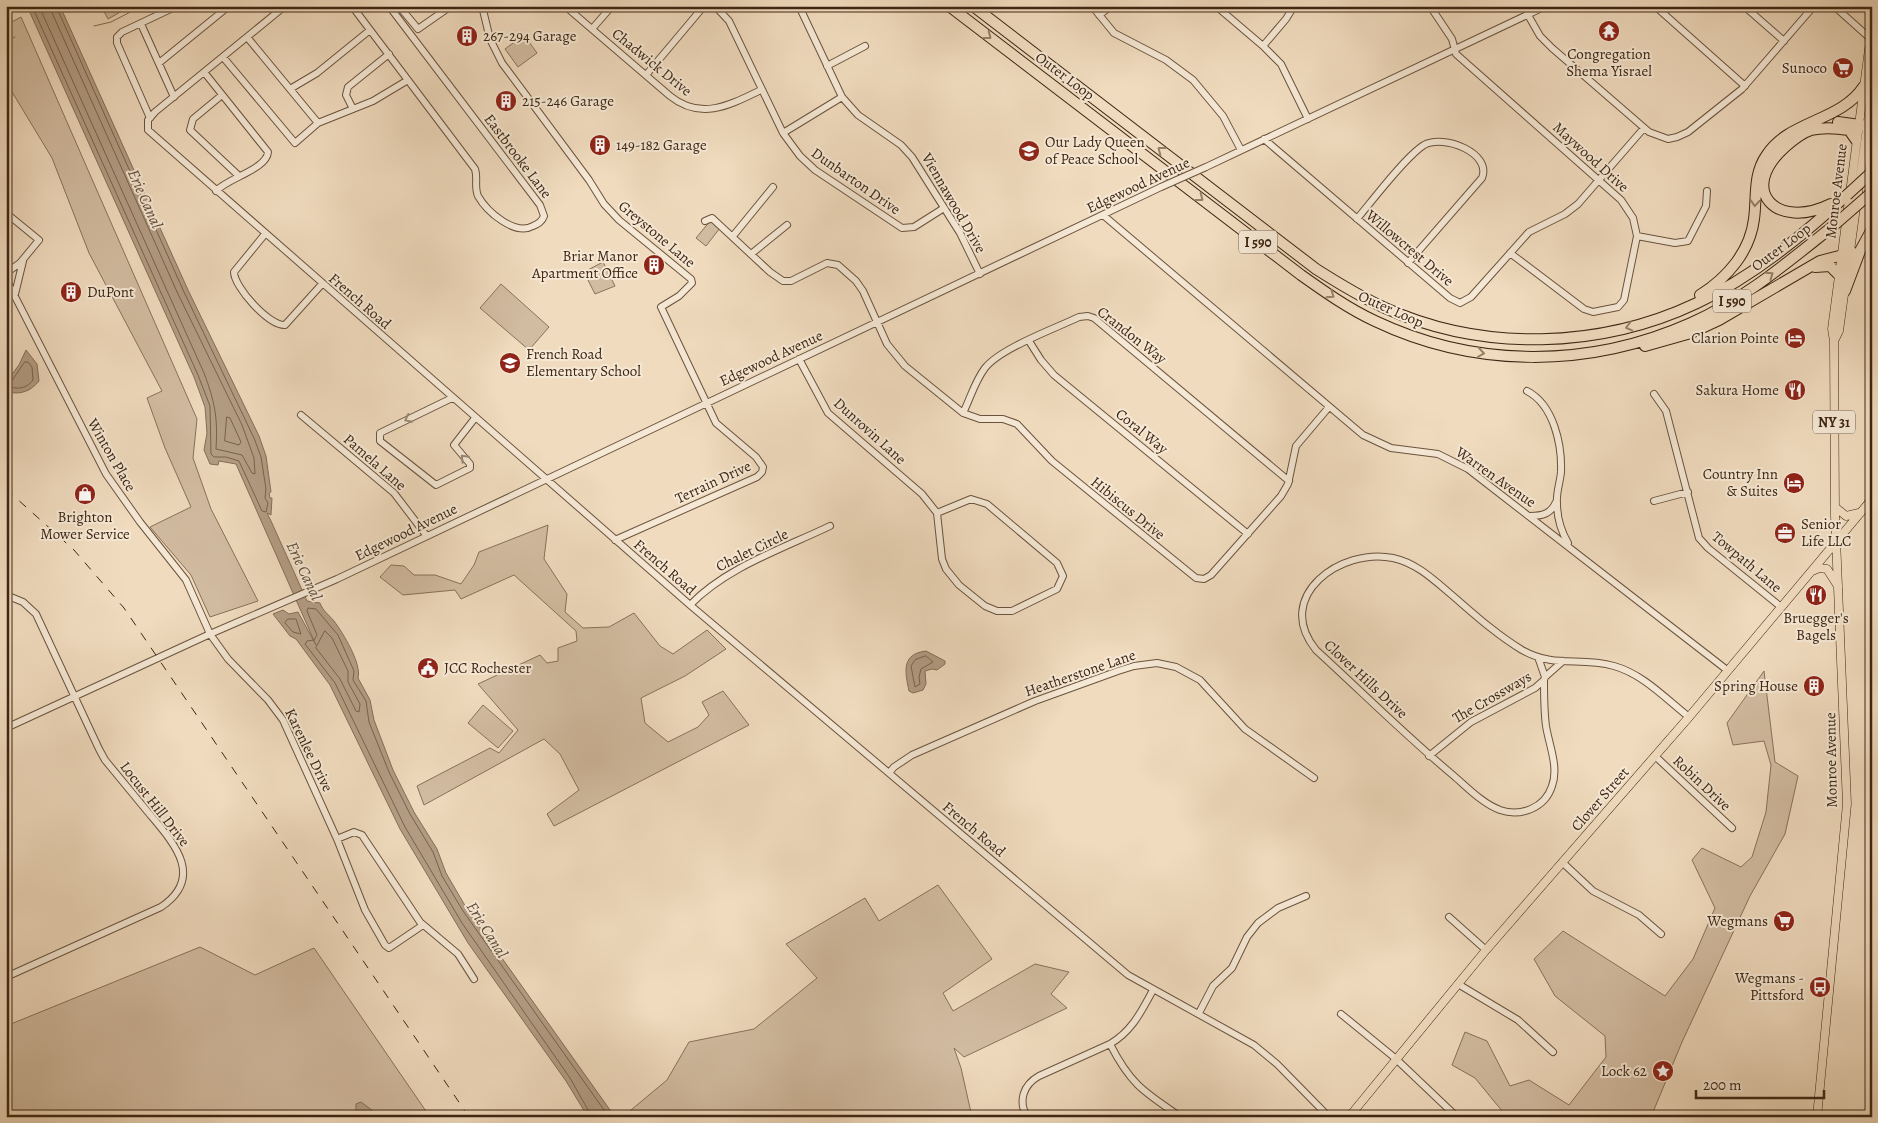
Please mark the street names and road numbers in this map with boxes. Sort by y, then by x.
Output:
street label: Chadwick Drive [608,23,696,101]
street label: Outer Loop [1031,47,1099,105]
street label: Eastbrooke Lane [480,110,557,203]
street label: Maywood Drive [1549,117,1634,197]
street label: Monroe Avenue [1820,142,1852,240]
street label: Dunbarton Drive [807,143,905,219]
street label: Viennawood Drive [917,148,991,257]
street label: Edgewood Avenue [1083,152,1193,218]
street label: Greystone Lane [614,196,700,272]
street label: Willowcrest Drive [1361,205,1458,291]
street label: Outer Loop [1747,218,1815,276]
road number: I 590 [1239,230,1277,253]
street label: French Road [325,268,396,334]
street label: Outer Loop [1355,286,1427,332]
road number: I 590 [1713,290,1751,312]
street label: Crandon Way [1093,302,1171,369]
street label: Edgewood Avenue [716,325,826,391]
street label: Dunrovin Lane [829,393,911,469]
street label: Coral Way [1112,404,1173,458]
road number: NY 31 [1813,411,1855,434]
street label: Winton Place [83,414,141,495]
street label: Pamela Lane [339,429,411,495]
street label: Warren Avenue [1451,441,1540,512]
street label: Terrain Drive [672,456,754,508]
street label: Hibiscus Drive [1087,472,1170,544]
street label: Edgewood Avenue [351,498,461,565]
street label: Chalet Circle [712,524,792,576]
street label: Towpath Lane [1708,527,1786,597]
street label: French Road [630,534,701,600]
street label: Clover Hills Drive [1320,635,1412,723]
street label: Heatherstone Lane [1022,645,1138,701]
street label: The Crossways [1449,666,1535,728]
street label: Karenlee Drive [280,705,338,795]
street label: Monroe Avenue [1820,712,1842,808]
street label: Robin Drive [1669,751,1736,815]
street label: Locust Hill Drive [115,757,195,851]
street label: Clover Street [1567,763,1634,835]
street label: French Road [938,797,1010,862]

